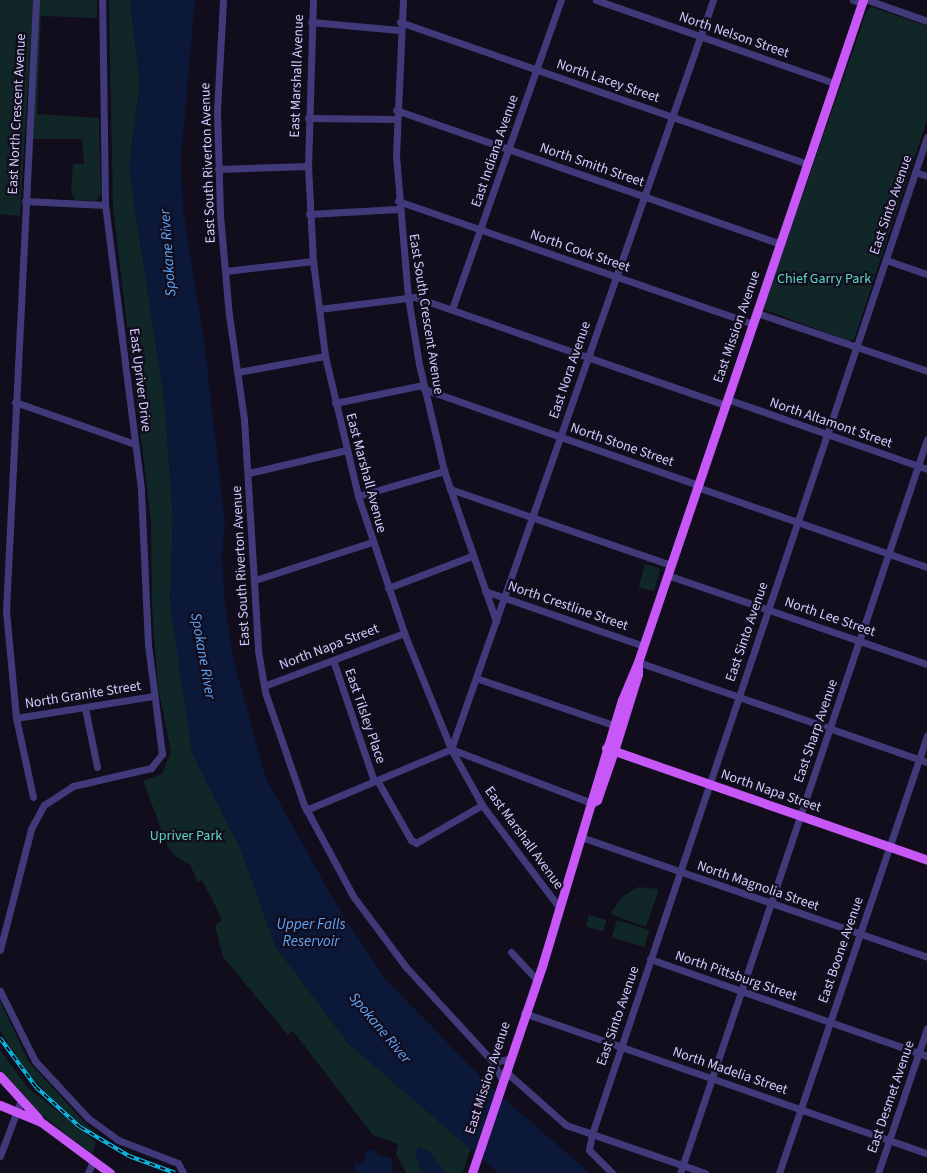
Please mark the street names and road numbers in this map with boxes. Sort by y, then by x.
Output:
street label: North Nelson Street [677,8,791,62]
street label: East Marshall Avenue [286,14,308,138]
street label: East North Crescent Avenue [4,33,30,195]
street label: North Lacey Street [554,55,662,107]
street label: East South Riverton Avenue [197,82,219,244]
street label: East Indiana Avenue [468,93,522,209]
street label: North Smith Street [538,139,646,191]
street label: East Sinto Avenue [866,153,916,257]
street label: North Cook Street [528,226,632,276]
street label: East South Crescent Avenue [405,233,447,395]
street label: East Mission Avenue [710,269,764,385]
street label: East Nora Avenue [545,319,595,421]
street label: East Upriver Drive [125,327,155,433]
street label: North Altamont Street [767,394,895,452]
street label: East Marshall Avenue [342,411,390,535]
street label: North Stone Street [568,419,676,471]
street label: East South Riverton Avenue [228,485,254,647]
street label: North Crestline Street [506,578,630,634]
street label: East Sinto Avenue [722,580,772,684]
street label: North Lee Street [782,594,878,640]
street label: North Napa Street [277,620,381,674]
street label: East Tilsley Place [341,666,389,766]
street label: East Sharp Avenue [790,677,842,785]
street label: North Granite Street [24,678,142,712]
street label: North Napa Street [718,766,824,816]
street label: East Marshall Avenue [481,783,567,893]
street label: North Magnolia Street [695,857,821,915]
street label: East Boone Avenue [815,895,867,1005]
street label: North Pittsburg Street [673,947,799,1005]
street label: East Sinto Avenue [593,964,643,1068]
street label: East Mission Avenue [462,1020,514,1136]
street label: East Desmet Avenue [864,1038,918,1156]
street label: North Madelia Street [670,1043,790,1099]

